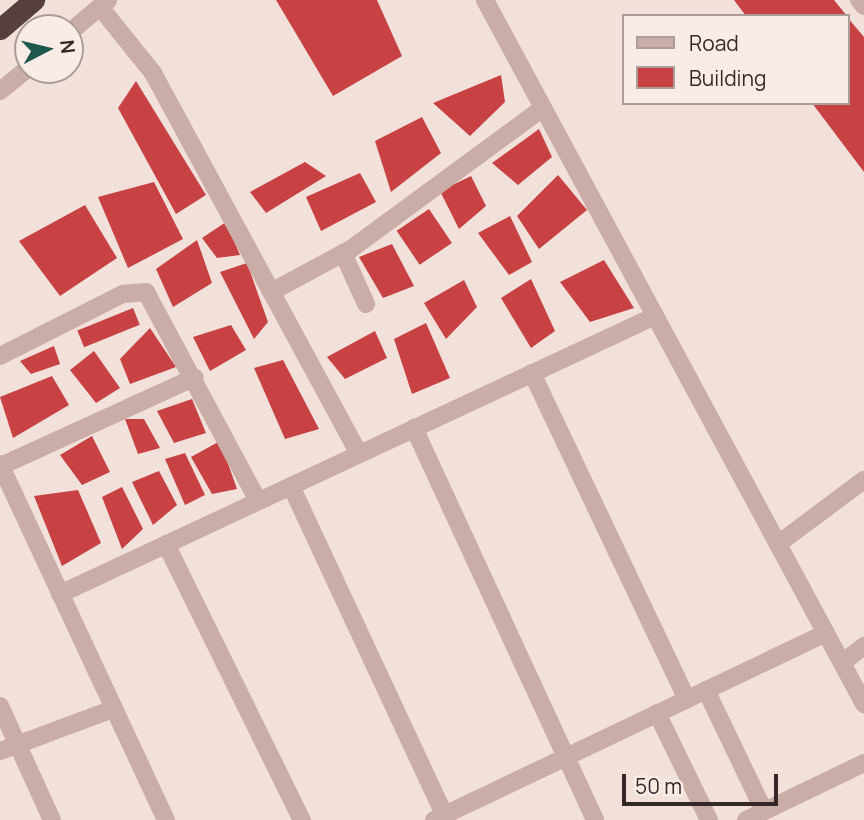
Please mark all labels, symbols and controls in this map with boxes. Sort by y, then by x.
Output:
north arrow [14,14,84,84]
legend [622,14,850,105]
text: Road [689,29,739,57]
text: N [54,38,82,55]
text: Building [689,64,766,92]
scale bar [626,760,782,804]
text: 50 m [635,772,682,800]

